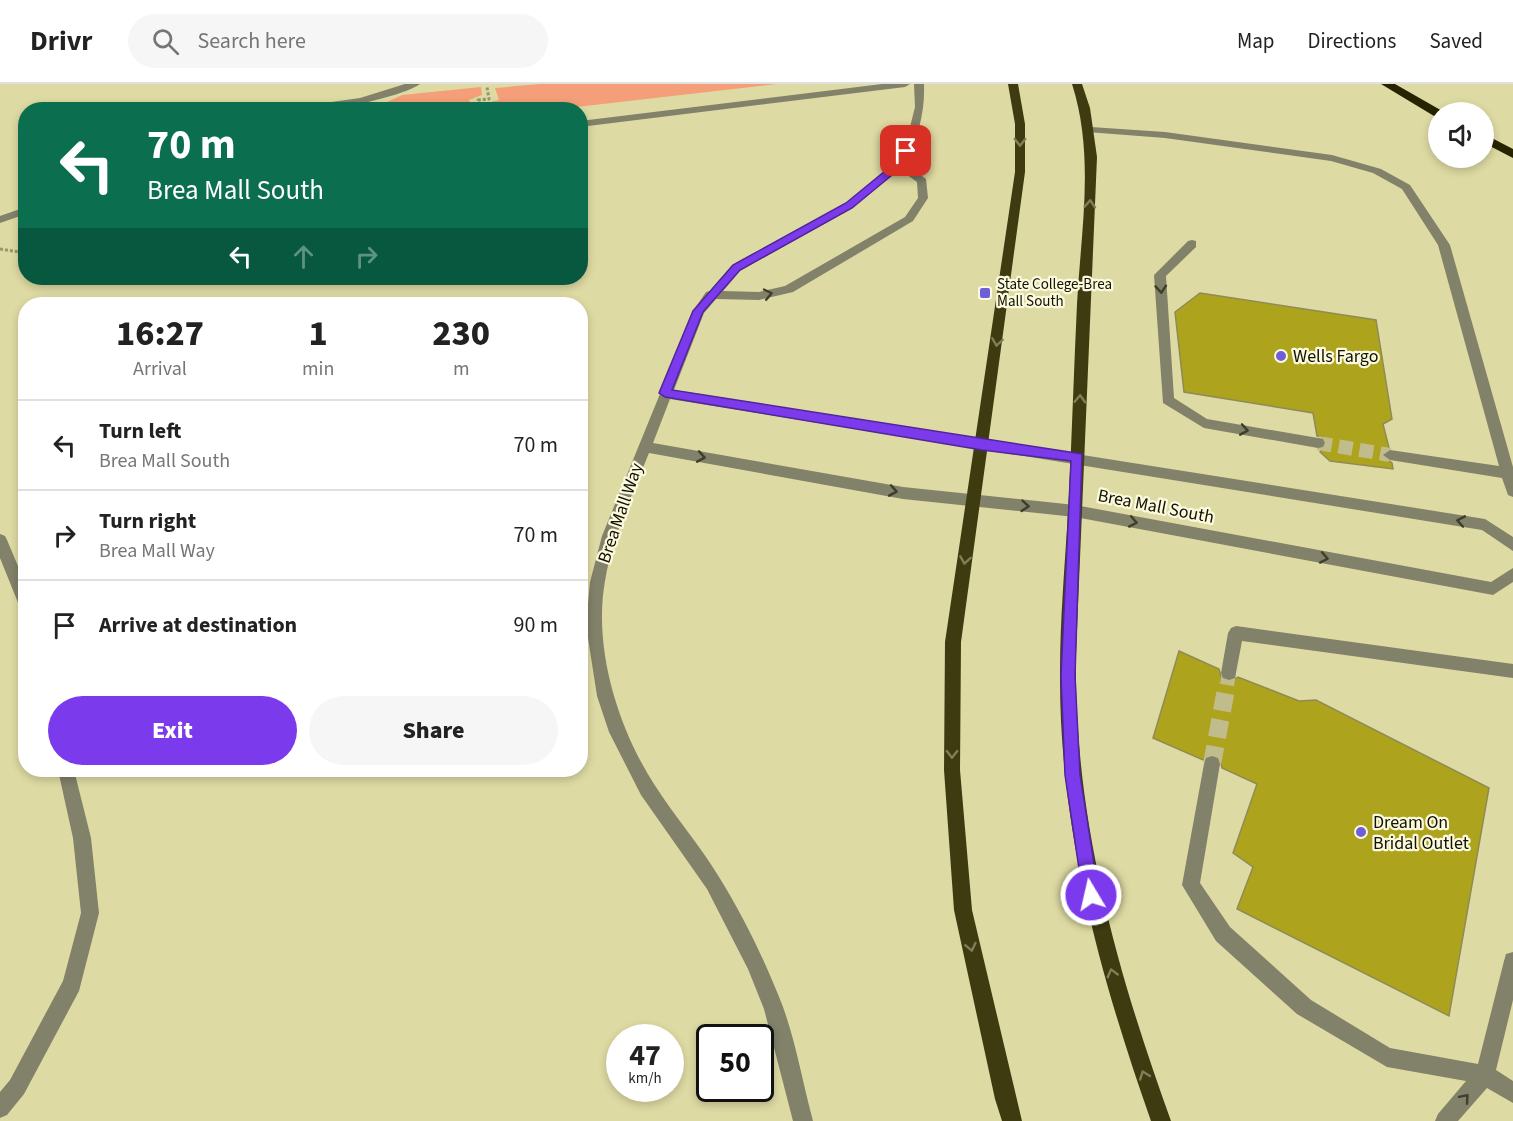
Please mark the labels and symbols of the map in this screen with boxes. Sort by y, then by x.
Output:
pin [880,125,931,176]
one-way arrow [1014,137,1026,146]
one-way arrow [1083,199,1096,208]
place label: State College-Brea Mall South [997,274,1112,312]
one-way arrow [1154,284,1167,293]
marker: State College-Brea Mall South [978,286,992,300]
one-way arrow [763,288,773,301]
one-way arrow [991,337,1004,347]
place label: Wells Fargo [1293,344,1378,369]
marker: Wells Fargo [1274,349,1288,363]
one-way arrow [1073,394,1086,403]
one-way arrow [1239,423,1249,436]
one-way arrow [697,451,706,463]
street label: Brea Mall Way [592,459,649,567]
street label: Brea Mall South [1096,483,1216,530]
one-way arrow [888,484,898,497]
one-way arrow [1020,499,1029,512]
one-way arrow [1127,515,1137,528]
one-way arrow [1456,516,1466,528]
one-way arrow [1319,551,1329,564]
one-way arrow [960,555,972,564]
one-way arrow [946,749,958,758]
place label: Dream On Bridal Outlet [1373,810,1469,856]
marker: Dream On Bridal Outlet [1354,825,1368,839]
position arrow [1059,863,1123,927]
one-way arrow [964,942,977,952]
one-way arrow [1107,968,1119,978]
speed limit sign: 50 [696,1024,774,1102]
one-way arrow [1139,1070,1152,1081]
one-way arrow [1458,1094,1469,1105]

